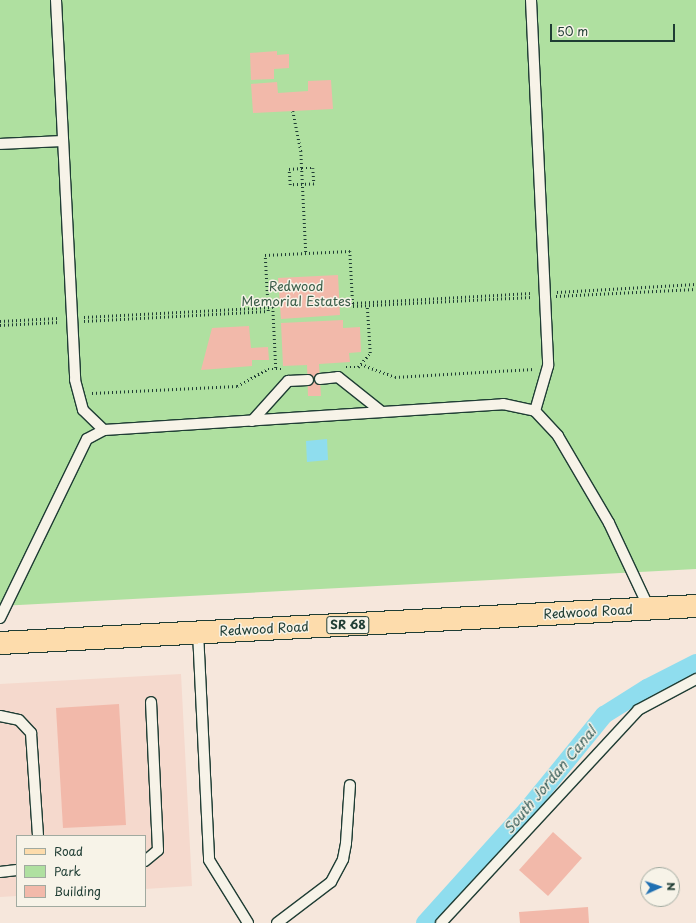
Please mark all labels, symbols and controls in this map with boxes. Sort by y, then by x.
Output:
scale bar [552,16,677,42]
text: 50 m [557,22,588,40]
park label: Redwood Memorial Estates [241,279,351,310]
street label: Redwood Road [542,602,634,622]
road number: SR 68 [325,615,371,635]
street label: Redwood Road [218,619,310,639]
water label: South Jordan Canal [500,723,600,837]
legend [16,835,146,907]
text: Road [54,842,83,860]
text: Park [54,862,81,880]
north arrow [640,867,680,907]
text: Building [54,882,101,900]
text: N [663,882,680,891]

